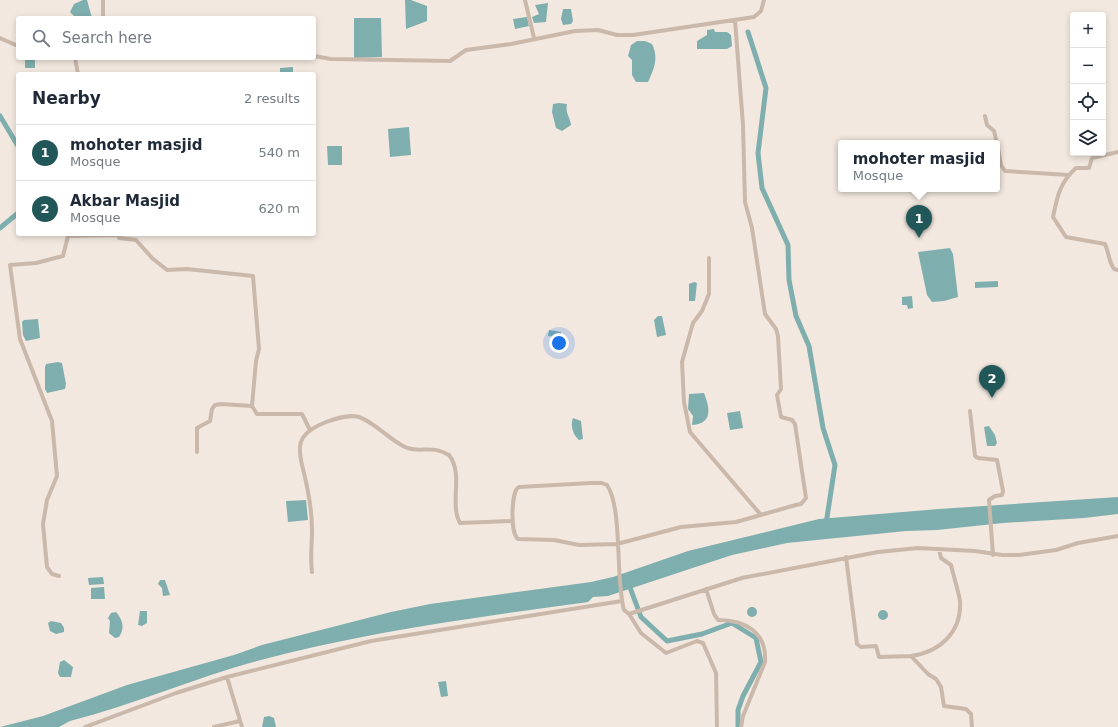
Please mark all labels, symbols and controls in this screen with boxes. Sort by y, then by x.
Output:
map controls [1070,12,1106,156]
button: + [1070,12,1106,48]
search box [16,16,316,60]
icon: search [30,27,52,49]
text: Search here [62,29,152,47]
button: − [1070,48,1106,84]
button: locate [1070,84,1106,120]
text: Nearby [32,88,101,108]
text: 2 results [244,91,300,106]
button: layers [1070,120,1106,156]
text: mohoter masjid [70,136,203,154]
popup [838,140,1000,192]
text: 1 [40,145,50,160]
text: 540 m [258,145,300,160]
text: mohoter masjid [853,150,985,168]
text: Mosque [70,154,120,169]
text: Mosque [853,168,903,183]
text: Akbar Masjid [70,192,180,210]
text: 2 [40,201,50,216]
text: 620 m [258,201,300,216]
pin: 1 [906,205,932,238]
text: Mosque [70,210,120,225]
your location [549,333,569,353]
pin: 2 [979,365,1005,398]

